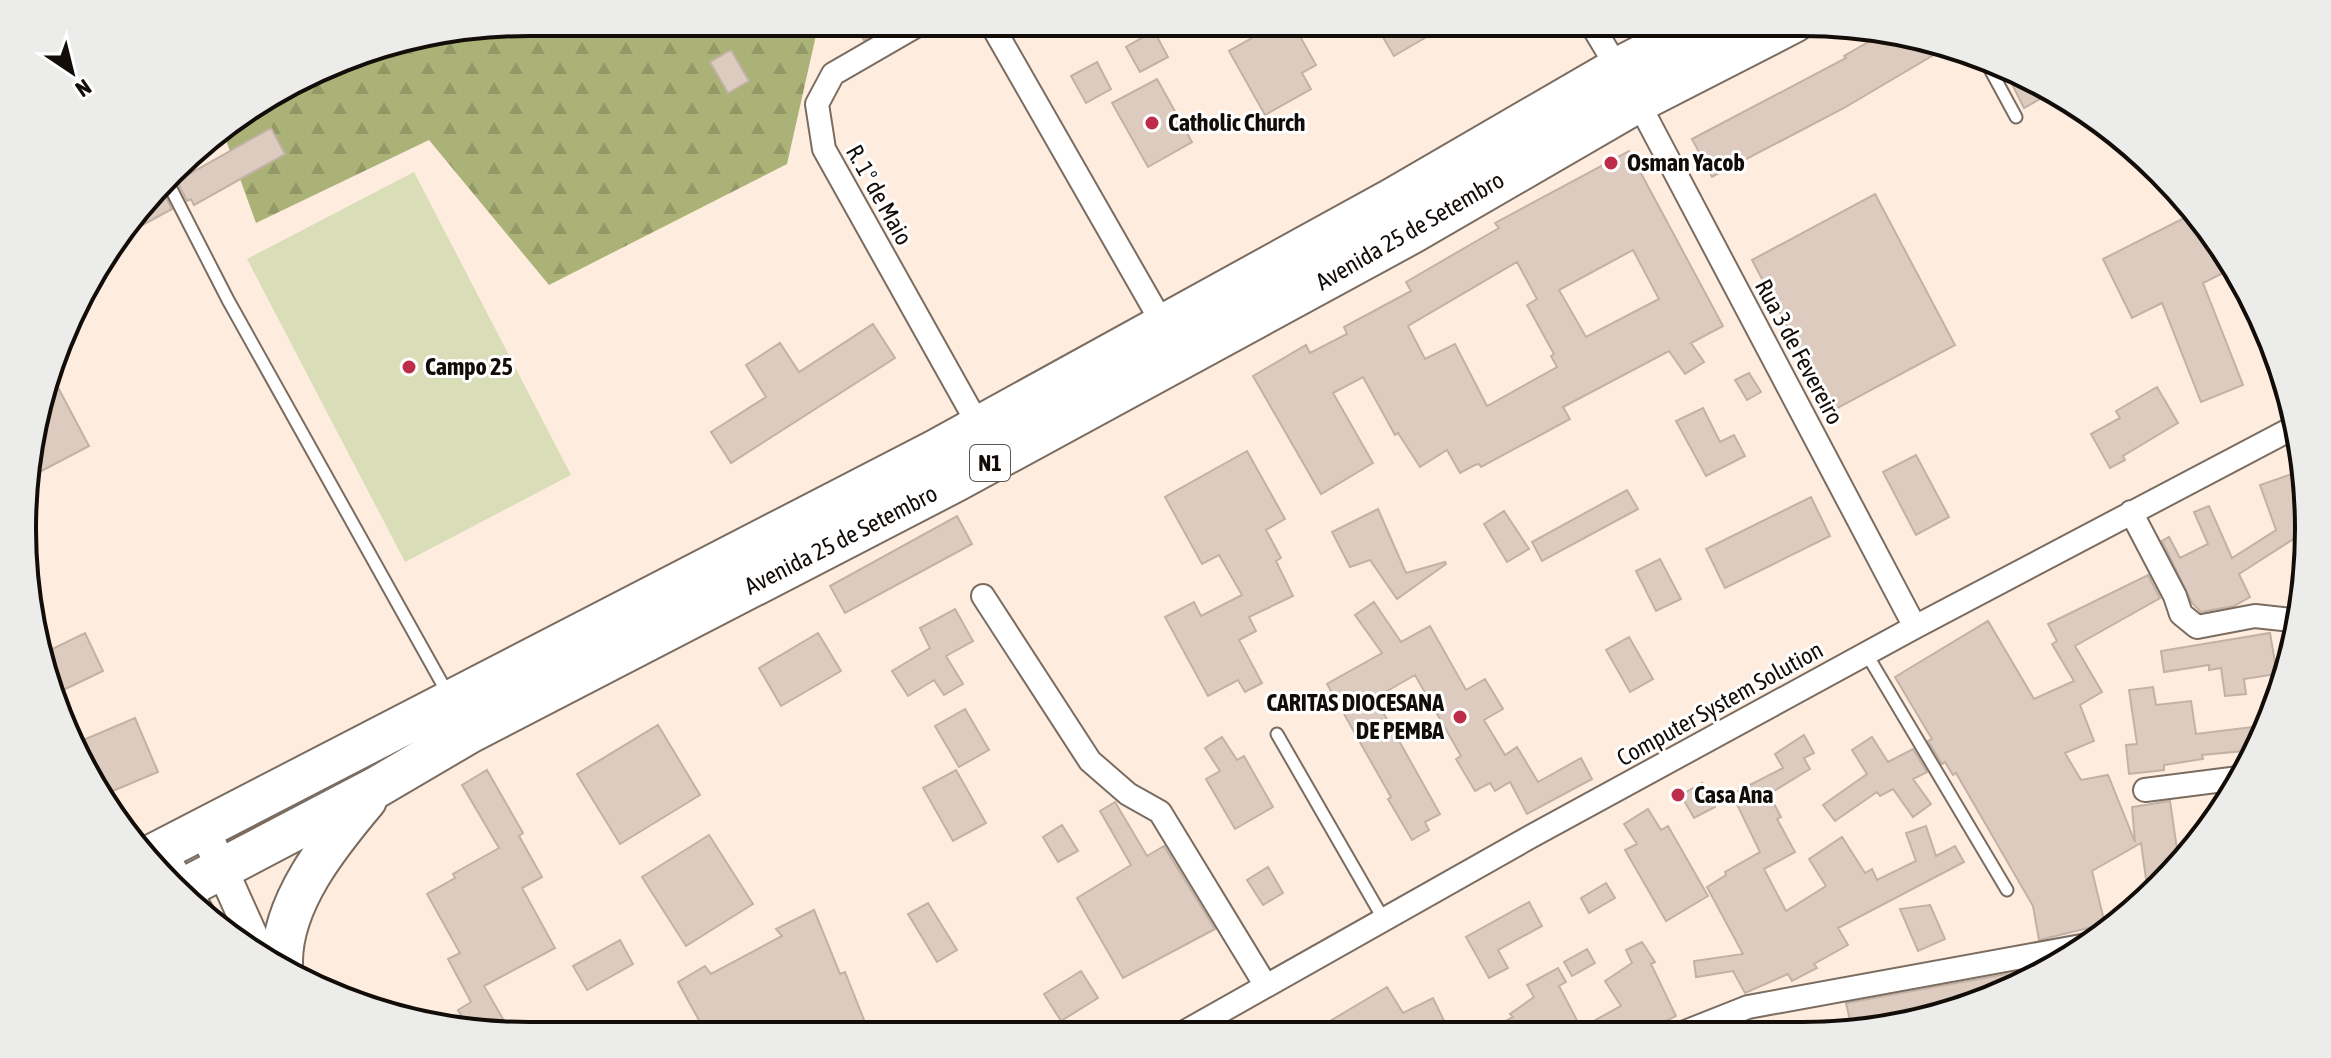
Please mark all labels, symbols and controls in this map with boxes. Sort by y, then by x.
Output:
north arrow [32,32,112,112]
text: N [71,74,96,103]
place label: Catholic Church [1168,109,1305,136]
marker: Catholic Church [1143,114,1161,132]
street label: R. 1º de Maio [841,140,918,250]
place label: Osman Yacob [1627,149,1745,176]
marker: Osman Yacob [1602,154,1620,172]
street label: Avenida 25 de Setembro [1311,166,1508,295]
street label: Rua 3 de Fevereiro [1750,275,1849,429]
place label: Campo 25 [425,353,513,380]
marker: Campo 25 [400,358,418,376]
road number: N1 [970,445,1010,481]
street label: Avenida 25 de Setembro [740,479,941,600]
street label: Computer System Solution [1612,636,1827,771]
place label: CARITAS DIOCESANA DE PEMBA [1266,689,1444,744]
marker: CARITAS DIOCESANA DE PEMBA [1451,708,1469,726]
place label: Casa Ana [1694,781,1773,808]
marker: Casa Ana [1669,786,1687,804]

